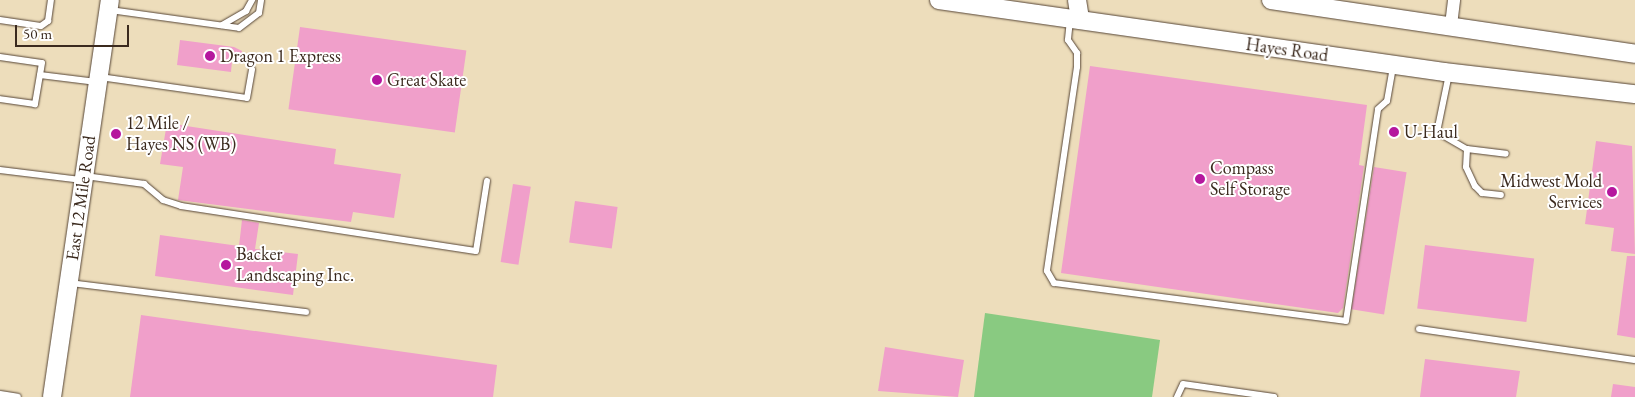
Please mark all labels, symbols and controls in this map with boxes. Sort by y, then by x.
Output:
scale bar [18,15,131,47]
text: 50 m [23,24,52,43]
street label: Hayes Road [1244,34,1330,66]
place label: Dragon 1 Express [220,45,341,67]
marker: Dragon 1 Express [204,50,216,62]
place label: Great Skate [387,69,466,91]
marker: Great Skate [371,74,383,86]
place label: 12 Mile / Hayes NS (WB) [126,113,236,156]
place label: U-Haul [1404,121,1458,143]
marker: U-Haul [1388,126,1400,138]
marker: 12 Mile / Hayes NS (WB) [110,128,122,140]
street label: East 12 Mile Road [62,134,100,262]
place label: Compass Self Storage [1210,158,1290,200]
place label: Midwest Mold Services [1500,171,1602,213]
marker: Compass Self Storage [1194,173,1206,185]
marker: Midwest Mold Services [1606,186,1618,198]
place label: Backer Landscaping Inc. [236,244,354,286]
marker: Backer Landscaping Inc. [220,259,232,271]

